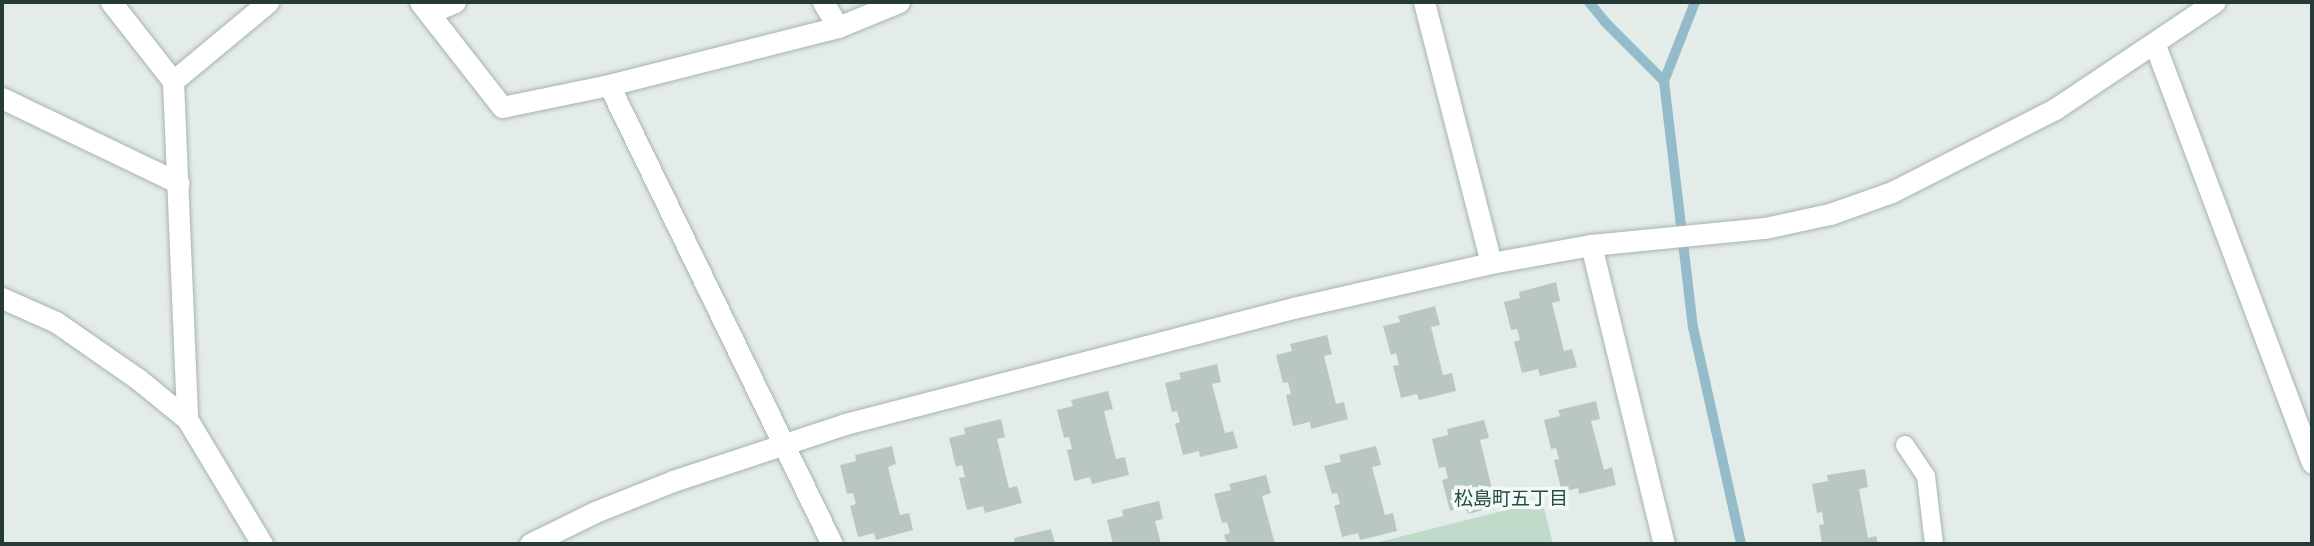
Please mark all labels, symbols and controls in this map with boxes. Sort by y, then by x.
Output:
district label: 松島町五丁目 [1454,487,1568,509]

